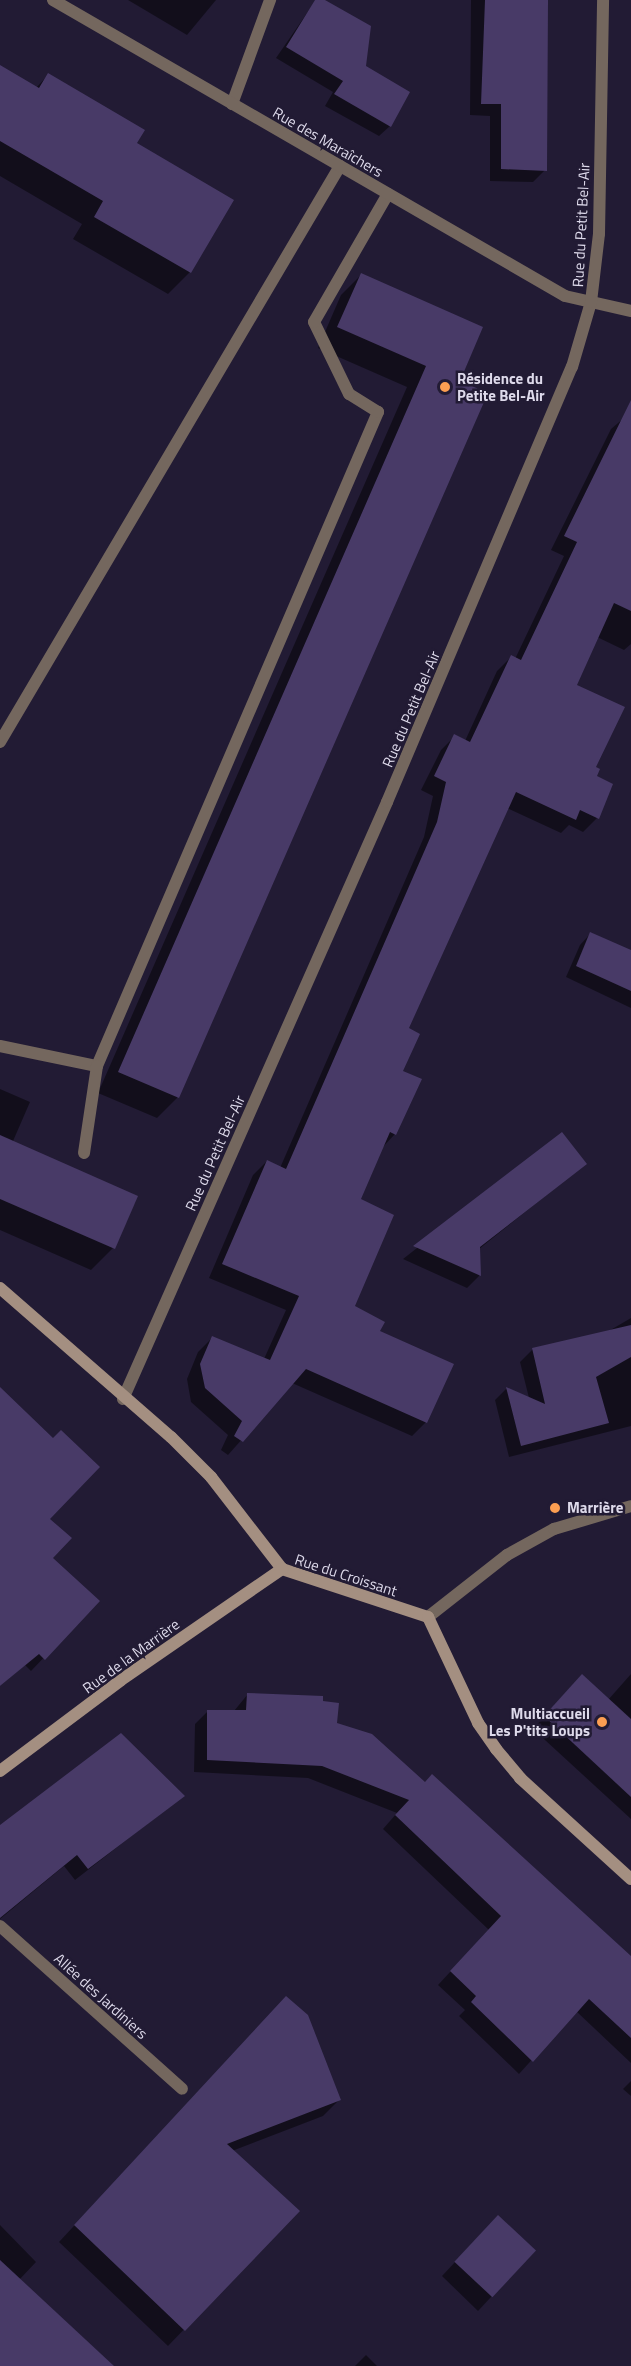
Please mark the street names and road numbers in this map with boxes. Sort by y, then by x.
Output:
street label: Rue des Maraîchers [270,103,386,181]
street label: Rue du Petit Bel-Air [569,162,593,288]
street label: Rue du Petit Bel-Air [378,648,444,770]
street label: Rue du Petit Bel-Air [181,1092,249,1214]
street label: Rue du Croissant [293,1550,399,1600]
street label: Rue de la Marrière [79,1615,183,1697]
street label: Allée des Jardiniers [51,1949,151,2043]

